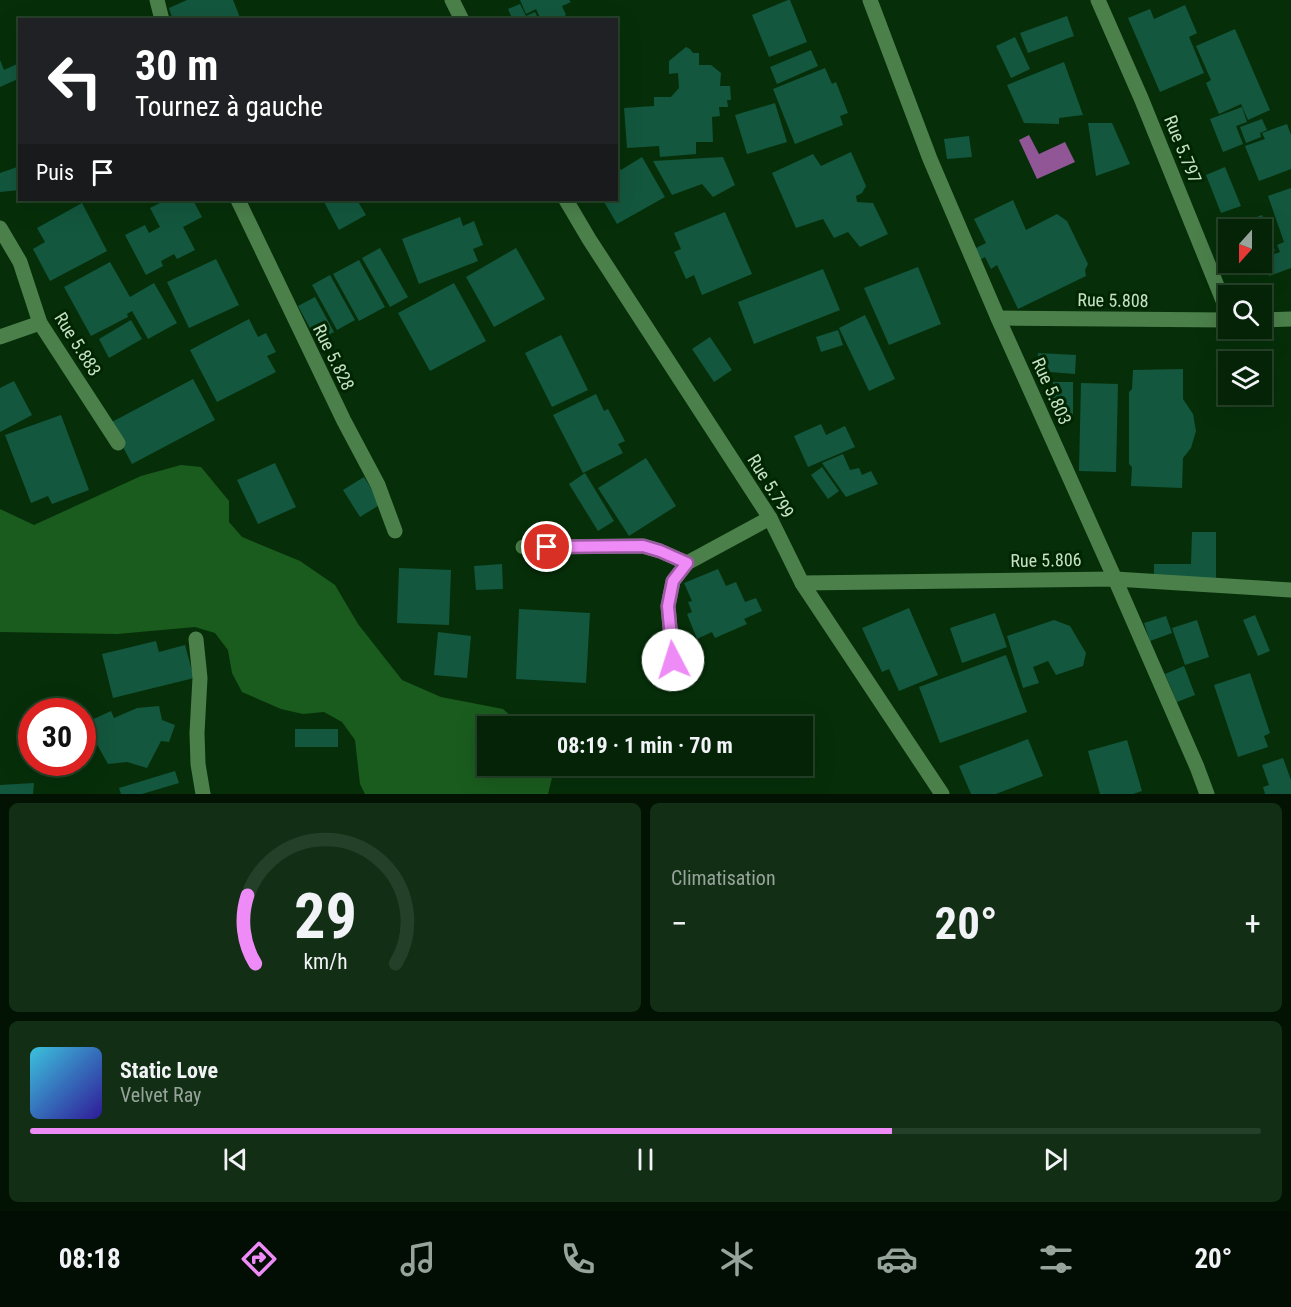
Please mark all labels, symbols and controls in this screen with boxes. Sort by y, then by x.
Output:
text: 30 m [135,41,218,90]
icon: left [36,42,114,120]
text: Tournez à gauche [135,91,323,123]
street label: Rue 5.797 [1160,112,1206,186]
icon: arrive [86,156,119,189]
text: Puis [36,160,74,185]
north arrow [1218,219,1272,273]
map controls [1218,219,1272,405]
button: search [1218,285,1272,339]
street label: Rue 5.808 [1077,289,1149,311]
street label: Rue 5.883 [50,308,106,380]
street label: Rue 5.828 [309,320,359,394]
button: layers [1218,351,1272,405]
street label: Rue 5.803 [1028,354,1076,428]
street label: Rue 5.799 [743,450,799,522]
pin [521,521,572,572]
icon: arrive [530,530,563,563]
street label: Rue 5.806 [1010,549,1082,571]
position arrow [641,628,705,692]
speed limit sign: 30 [18,698,96,776]
text: 08:19 · 1 min · 70 m [557,733,733,758]
text: Climatisation [671,866,776,890]
text: 29 [293,880,357,953]
text: 20° [935,897,998,950]
text: − [671,904,688,943]
text: + [1245,904,1261,943]
text: km/h [303,950,347,975]
text: Static Love [120,1058,218,1083]
text: Velvet Ray [120,1083,201,1107]
icon: previous [219,1143,252,1176]
icon: pause [629,1143,662,1176]
icon: next [1039,1143,1072,1176]
icon: directions [238,1238,280,1280]
icon: music [397,1238,439,1280]
icon: phone [557,1238,599,1280]
icon: climate [716,1238,758,1280]
icon: car [876,1238,918,1280]
icon: filters [1035,1238,1077,1280]
text: 08:18 [59,1243,121,1275]
text: 20° [1194,1243,1232,1275]

